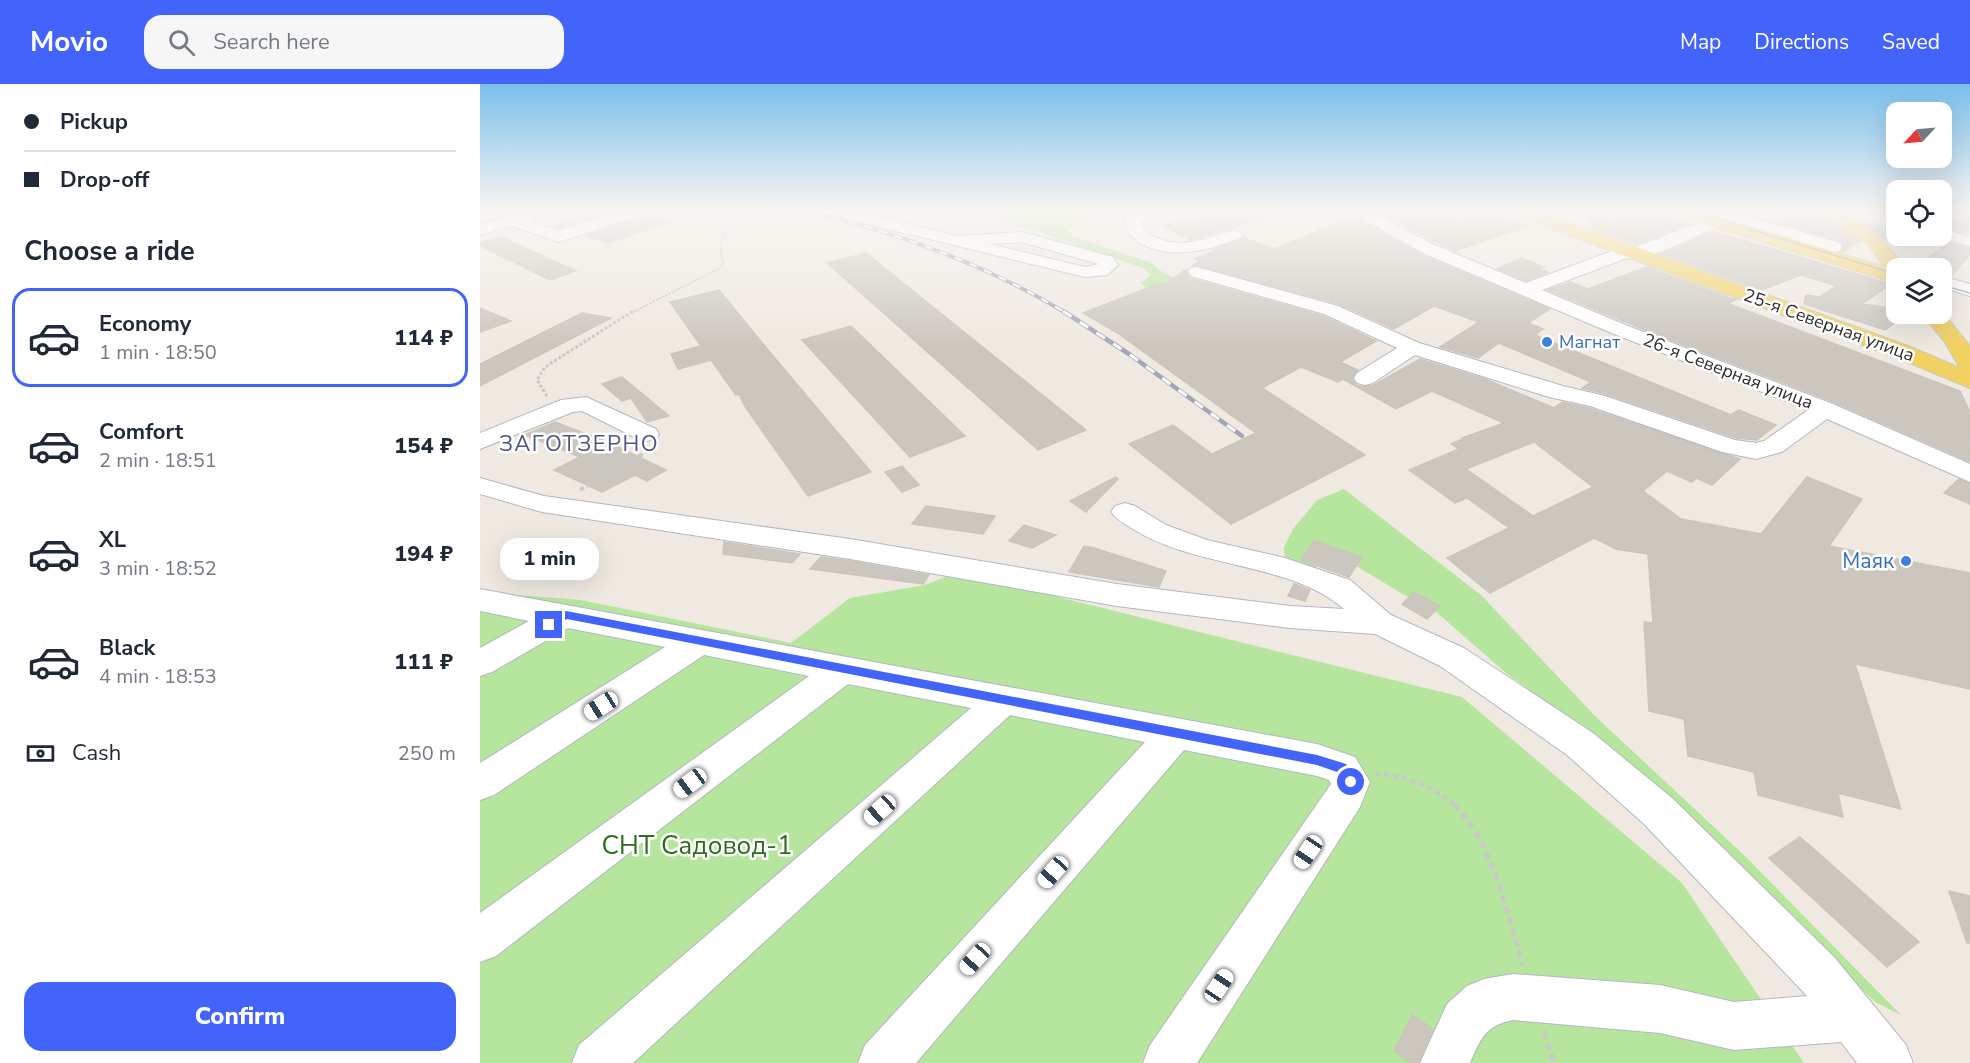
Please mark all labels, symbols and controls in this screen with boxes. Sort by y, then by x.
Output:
search box [144,15,564,69]
text: Movio [30,23,108,61]
icon: search [165,26,198,59]
text: Search here [213,27,330,57]
text: Map [1680,28,1721,56]
text: Directions [1754,28,1849,56]
text: Saved [1882,28,1940,56]
north arrow [1886,102,1952,168]
map controls [1886,102,1952,324]
text: Pickup [60,107,128,137]
text: Drop-off [60,165,149,195]
button: locate [1886,180,1952,246]
text: Choose a ride [24,233,195,270]
button: layers [1886,258,1952,324]
street label: 25-я Северная улица [1740,283,1918,367]
text: Economy [99,309,191,339]
icon: car [27,311,81,365]
text: 114 ₽ [394,323,453,353]
street label: 26-я Северная улица [1640,327,1816,415]
place label: Магнат [1559,330,1620,354]
marker: Магнат [1540,335,1554,349]
text: 1 min · 18:50 [99,339,217,366]
text: Comfort [99,417,183,447]
icon: car [27,419,81,473]
district label: ЗАГОТЗЕРНО [499,429,659,459]
text: 154 ₽ [394,431,453,461]
text: 2 min · 18:51 [99,447,217,474]
text: XL [99,525,126,555]
icon: car [27,527,81,581]
callout: 1 min [500,538,598,580]
text: 194 ₽ [394,539,453,569]
text: 1 min [523,545,576,572]
place label: Маяк [1842,547,1895,575]
marker: Маяк [1899,554,1913,568]
text: 3 min · 18:52 [99,555,217,582]
route end [535,611,562,638]
text: Black [99,633,155,663]
icon: car [27,635,81,689]
text: 111 ₽ [394,647,453,677]
text: 4 min · 18:53 [99,663,217,690]
car [581,689,621,723]
icon: cash [24,737,57,770]
text: Cash [72,738,121,768]
text: 250 m [398,740,456,767]
car [670,765,710,801]
route start [1337,768,1364,795]
car [861,791,899,829]
park label: СНТ Садовод-1 [601,828,793,863]
car [1290,832,1326,872]
car [1034,853,1072,891]
car [956,940,994,978]
car [1201,966,1237,1006]
button: Confirm [24,982,456,1051]

